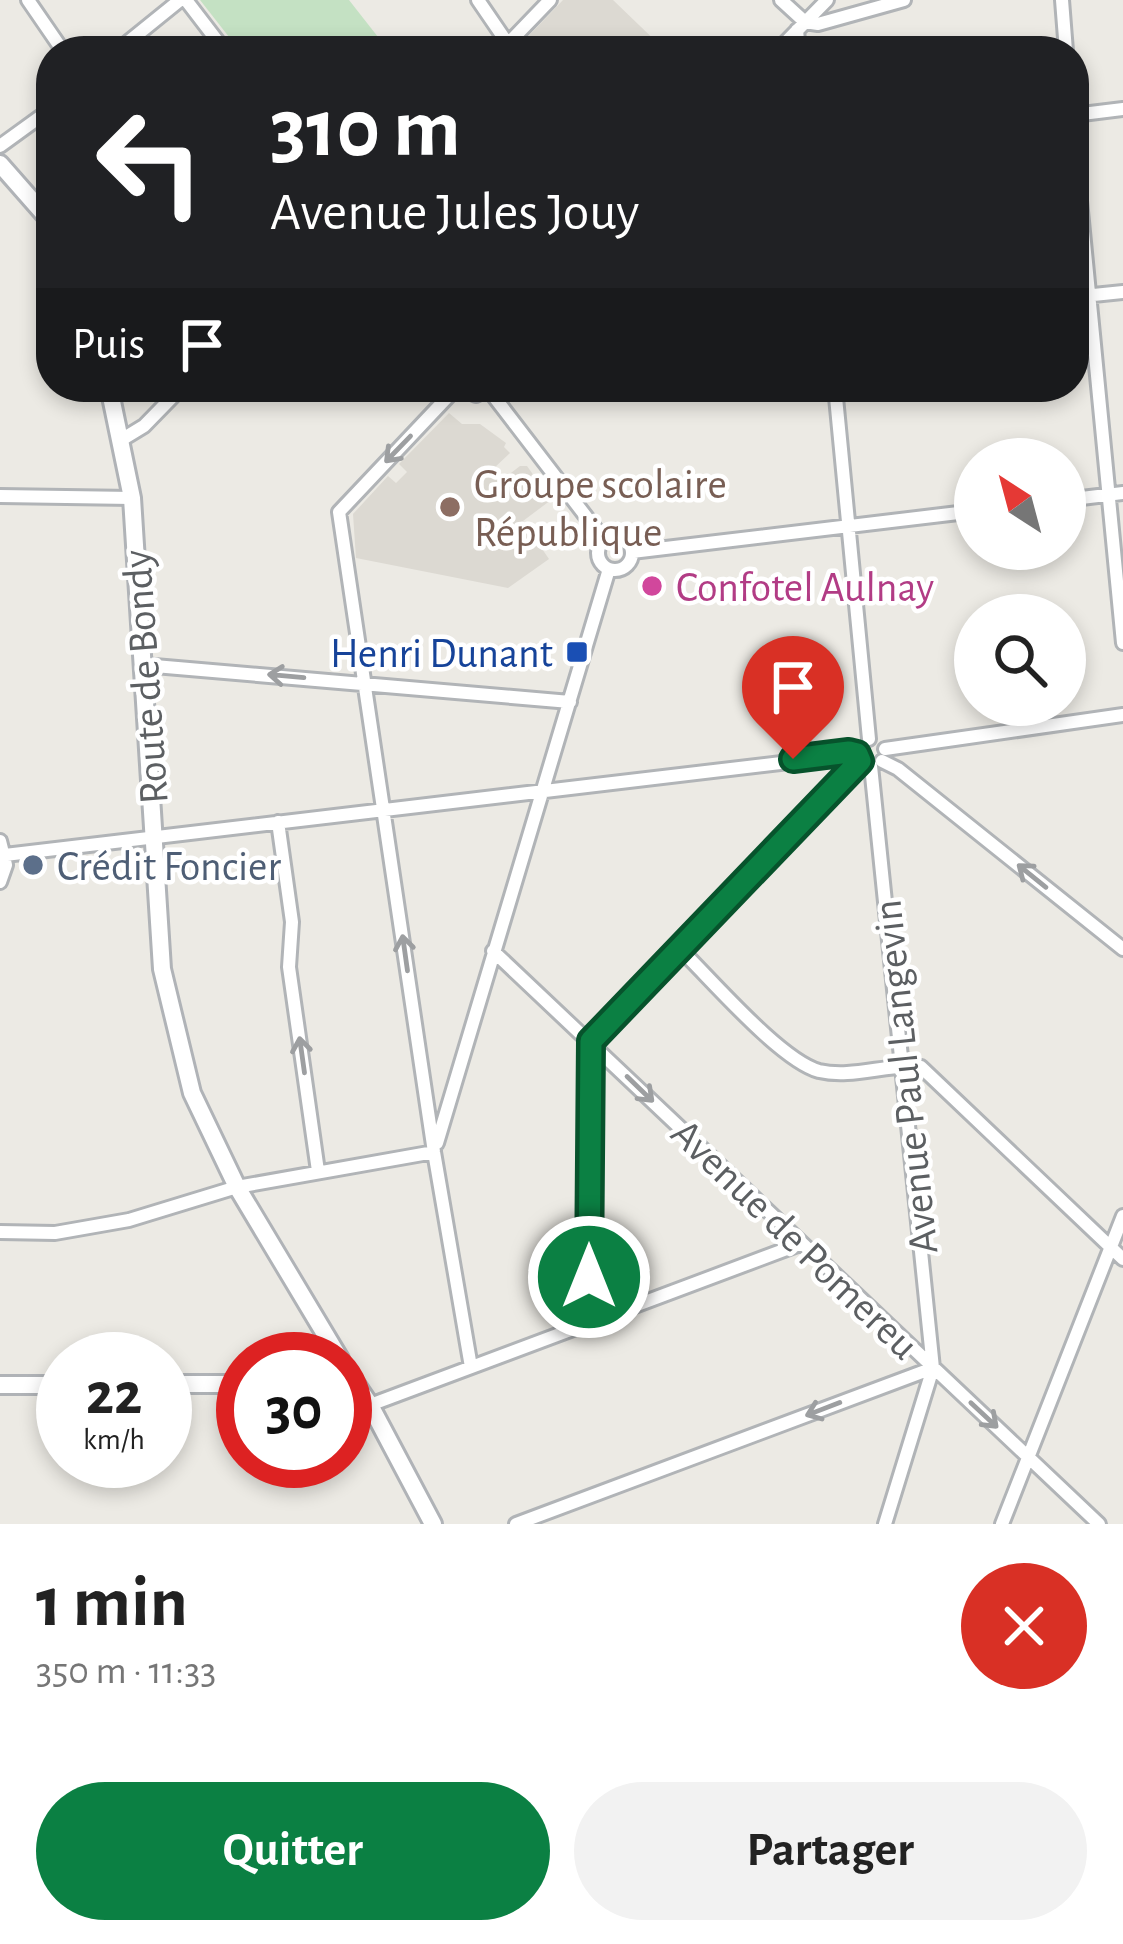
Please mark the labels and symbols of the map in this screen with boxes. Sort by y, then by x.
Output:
one-way arrow [385,434,413,464]
north arrow [954,438,1086,570]
place label: Groupe scolaire République [474,464,727,554]
marker: Groupe scolaire République [437,494,463,520]
street label: Route de Bondy [116,548,176,805]
place label: Confotel Aulnay [676,567,934,609]
marker: Confotel Aulnay [639,573,665,599]
place label: Henri Dunant [330,633,553,675]
pin [742,636,844,759]
marker: Henri Dunant [564,639,590,665]
one-way arrow [267,664,306,687]
place label: Crédit Foncier [57,846,281,888]
marker: Crédit Foncier [20,852,46,878]
one-way arrow [1017,863,1048,890]
street label: Avenue Paul Langevin [867,898,945,1256]
one-way arrow [393,934,416,973]
one-way arrow [290,1036,313,1075]
one-way arrow [625,1074,654,1102]
street label: Avenue de Pomereu [663,1111,926,1367]
position arrow [526,1214,652,1340]
speed limit sign: 30 [216,1332,372,1488]
one-way arrow [806,1399,843,1421]
one-way arrow [968,1401,998,1428]

